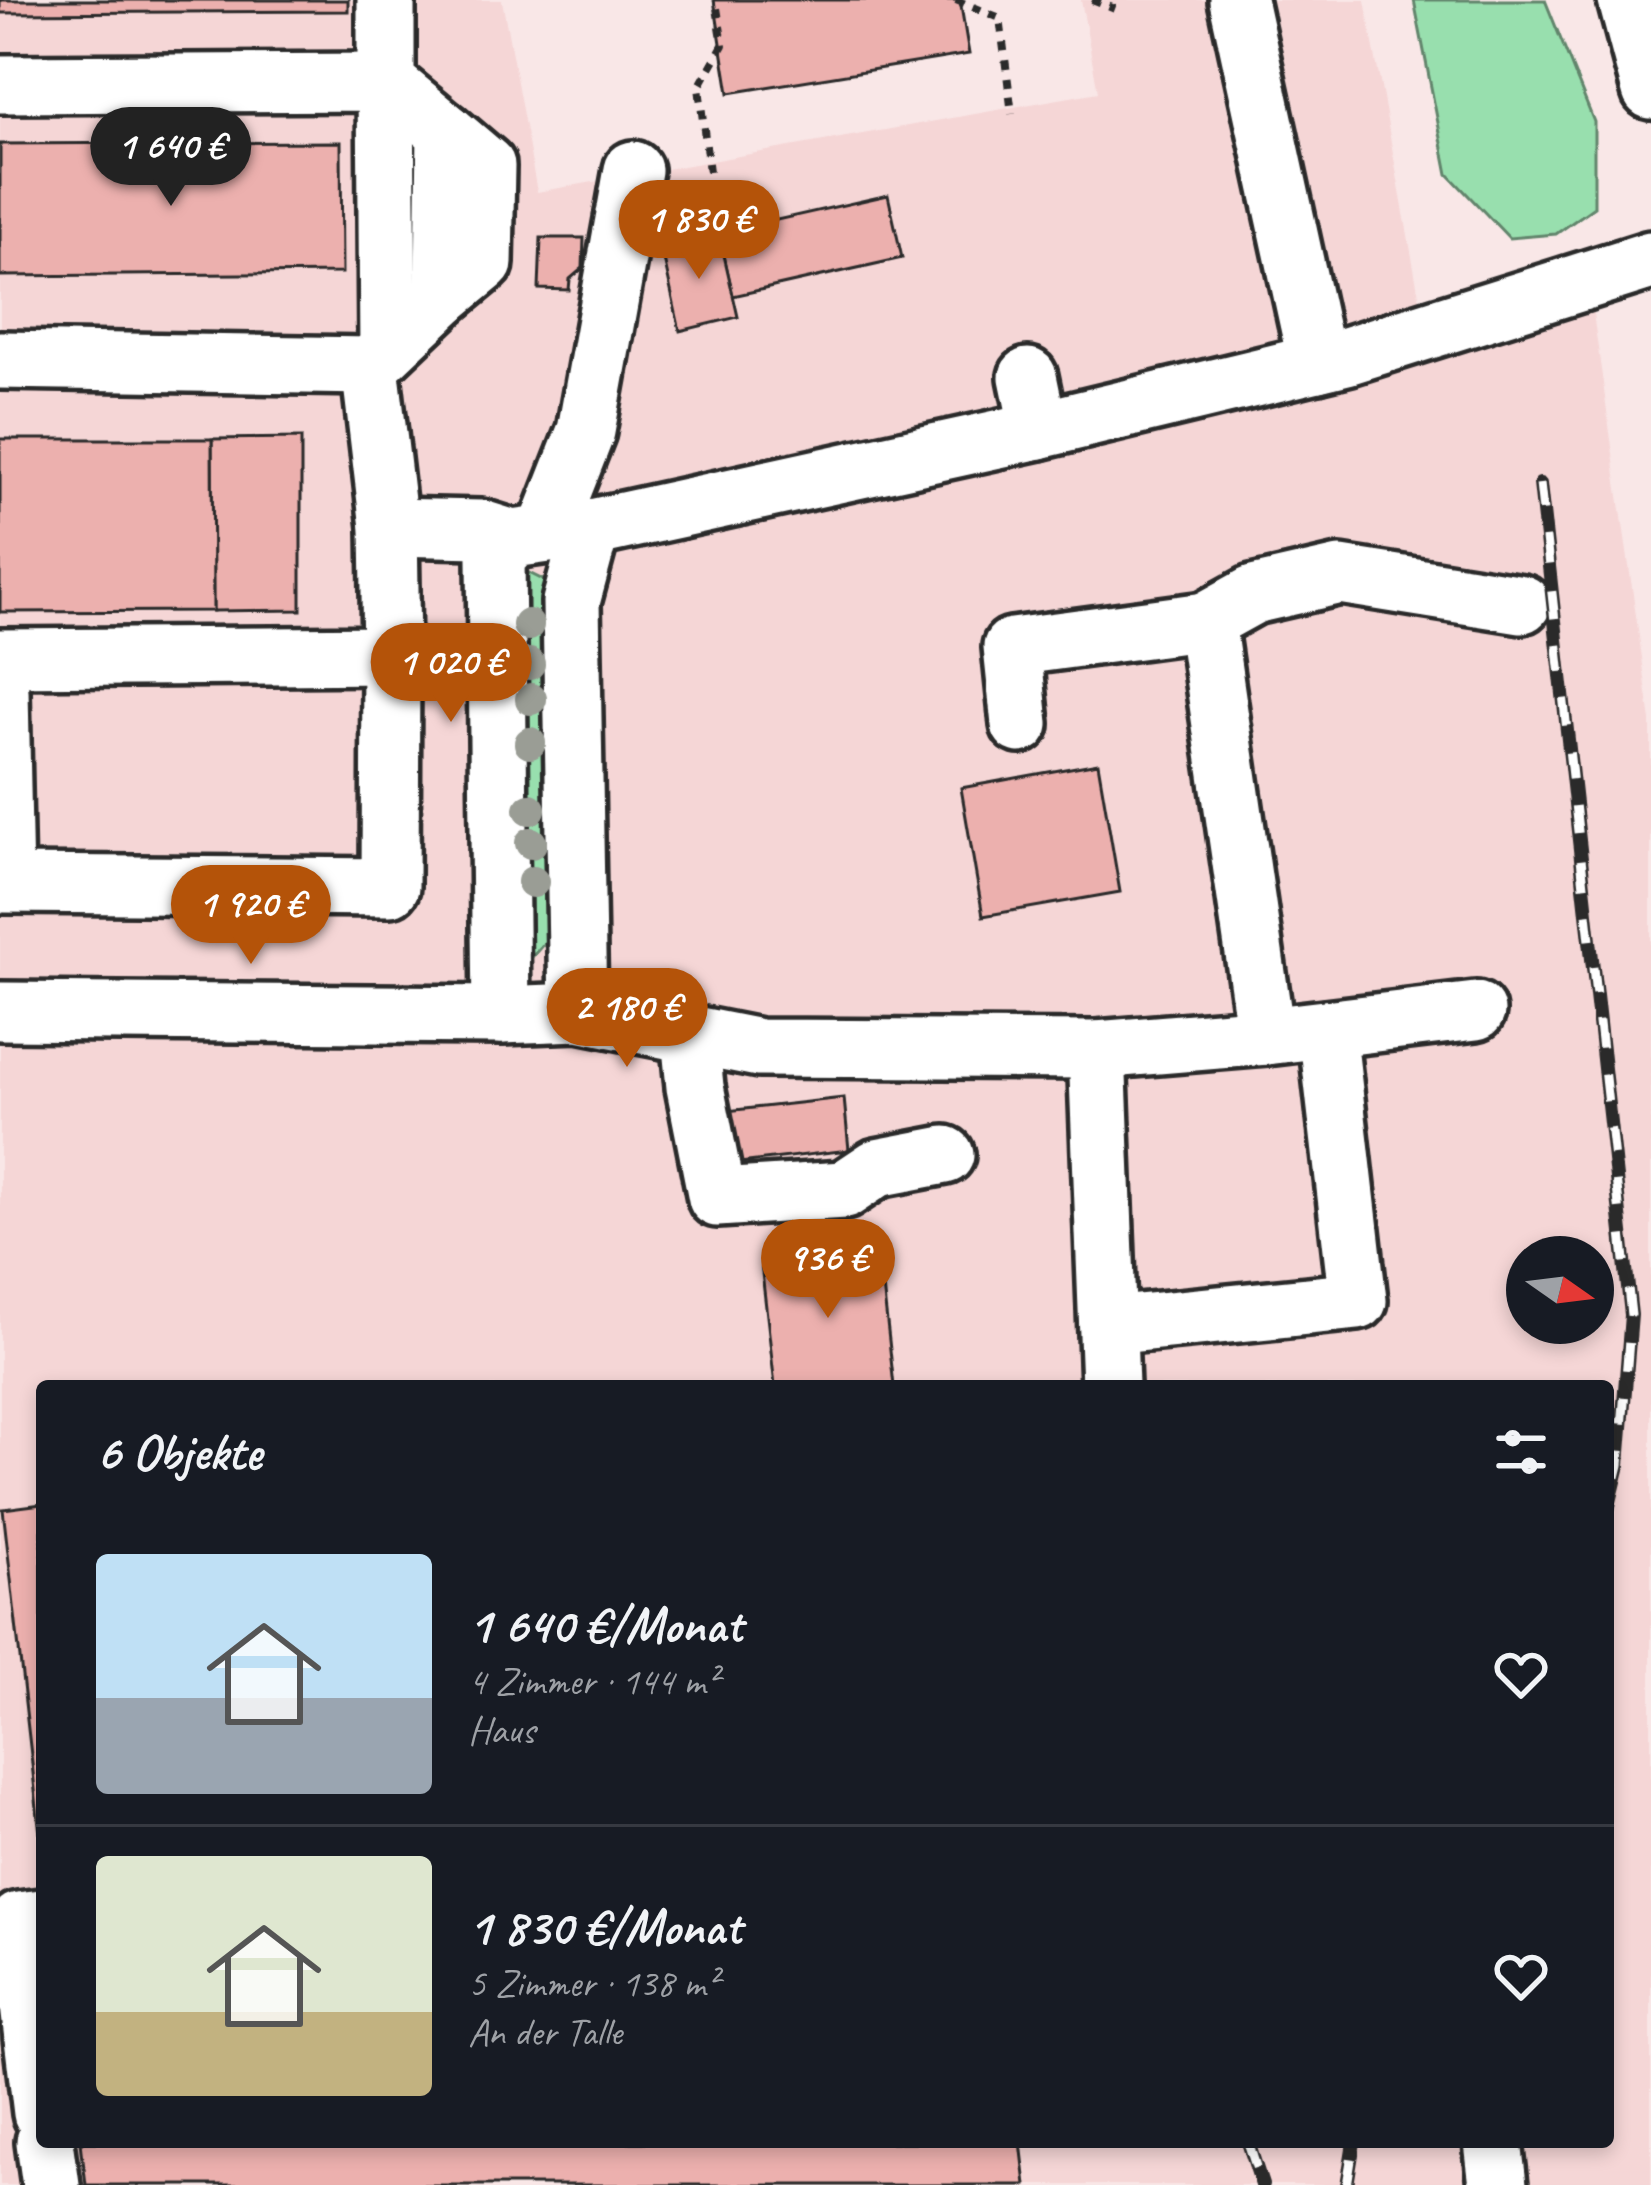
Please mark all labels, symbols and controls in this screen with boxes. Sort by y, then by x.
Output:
pin: 1 640 € [60,107,282,209]
text: 1 640 € [117,121,225,170]
pin: 1 830 € [588,180,810,282]
text: 1 830 € [646,194,752,243]
pin: 1 020 € [340,623,562,725]
text: 1 020 € [398,637,504,686]
pin: 1 920 € [140,865,362,967]
text: 1 920 € [198,879,304,928]
pin: 2 180 € [516,968,738,1070]
text: 2 180 € [574,982,680,1031]
pin: 936 € [744,1219,912,1321]
text: 936 € [788,1233,868,1282]
north arrow [1506,1236,1614,1344]
map controls [1506,1236,1614,1344]
icon: filters [1488,1419,1554,1485]
text: 6 Objekte [96,1420,262,1484]
text: 1 640 €/Monat [468,1593,742,1657]
icon: home [192,1602,336,1746]
icon: heart [1488,1641,1554,1707]
text: 4 Zimmer · 144 m² [468,1657,718,1706]
text: Haus [468,1706,535,1755]
text: 1 830 €/Monat [468,1895,741,1959]
icon: home [192,1904,336,2048]
icon: heart [1488,1943,1554,2009]
text: 5 Zimmer · 138 m² [468,1959,718,2008]
text: An der Talle [468,2008,622,2057]

